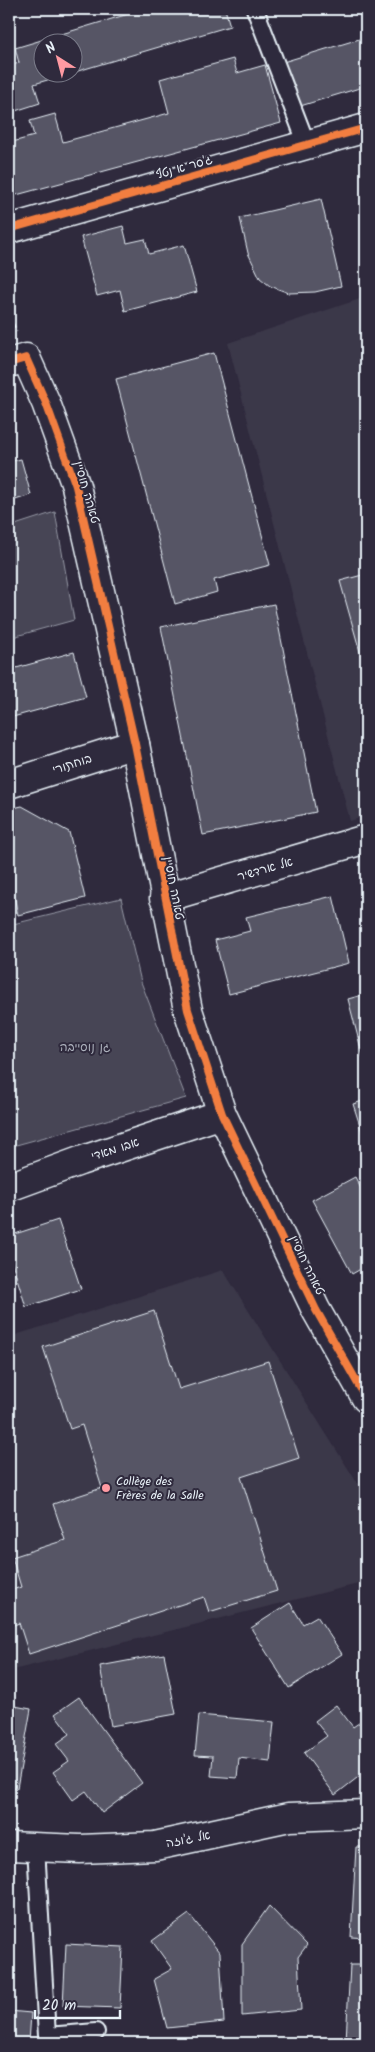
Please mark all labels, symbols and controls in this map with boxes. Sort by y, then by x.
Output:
north arrow [32,32,82,82]
text: N [41,37,61,60]
street label: ג'סר א נטף [154,150,215,185]
street label: טאהה חוסיין [69,459,105,526]
street label: בוחתורי [50,749,94,780]
street label: אל ארדשיר [235,853,295,886]
street label: טאהה חוסיין [158,855,189,922]
park label: גן נוסייבה [60,1038,111,1057]
street label: אבו מאדי [89,1133,142,1166]
street label: טאהה חוסיין [284,1232,329,1298]
place label: Collège des Frères de la Salle [116,1472,204,1505]
marker: Collège des Frères de la Salle [100,1482,112,1494]
street label: אל ג'וזה [164,1826,212,1853]
scale bar [35,1987,120,2019]
text: 20 m [42,1994,76,2018]

